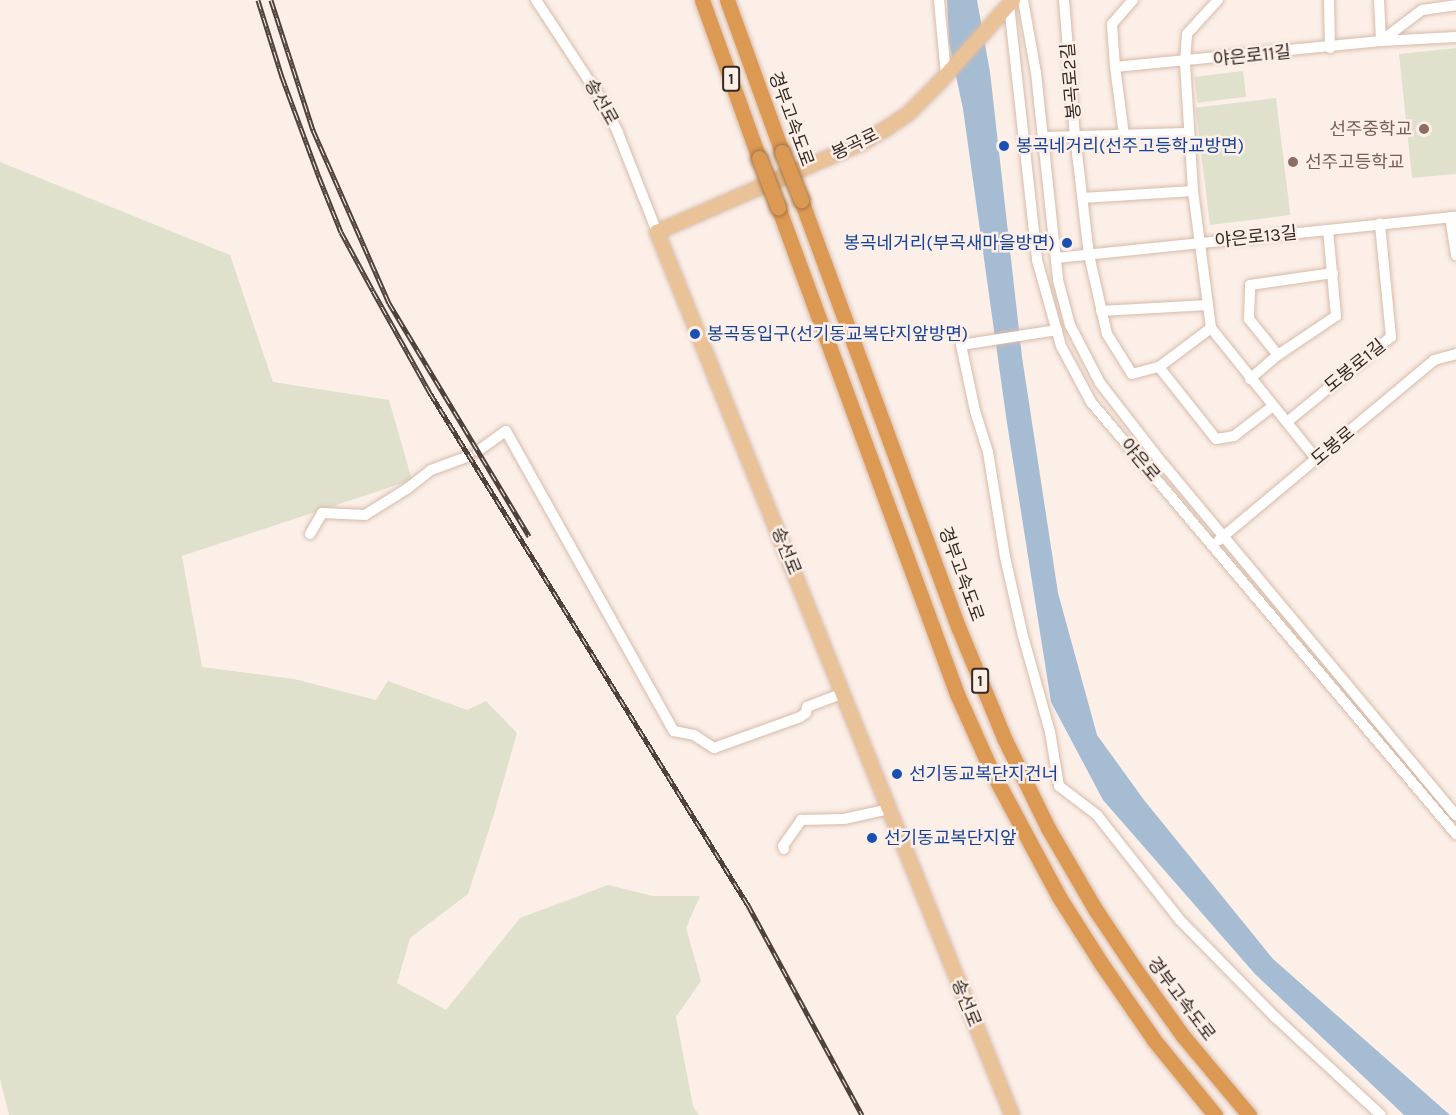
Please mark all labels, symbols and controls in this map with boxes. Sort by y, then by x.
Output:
street label: 야은로11길 [1212,41,1292,71]
street label: 봉곡로2길 [1057,42,1085,120]
road number: 1 [722,66,740,92]
street label: 경부고속도로 [764,69,818,169]
street label: 송선로 [580,75,622,129]
place label: 선주중학교 [1329,118,1412,140]
marker: 선주중학교 [1417,122,1431,136]
street label: 봉곡로 [828,123,882,165]
place label: 봉곡네거리(선주고등학교방면) [1016,135,1244,157]
marker: 봉곡네거리(선주고등학교방면) [997,139,1011,153]
place label: 선주고등학교 [1305,151,1404,173]
marker: 선주고등학교 [1286,155,1300,169]
street label: 야은로13길 [1214,222,1298,252]
place label: 봉곡네거리(부곡새마을방면) [843,232,1055,254]
marker: 봉곡네거리(부곡새마을방면) [1060,236,1074,250]
place label: 봉곡동입구(선기동교복단지앞방면) [707,323,968,345]
marker: 봉곡동입구(선기동교복단지앞방면) [688,327,702,341]
street label: 도봉로1길 [1320,335,1390,397]
street label: 도봉로 [1307,422,1359,470]
street label: 야은로 [1116,434,1164,486]
street label: 송선로 [767,524,805,578]
street label: 경부고속도로 [934,524,988,624]
road number: 1 [971,668,989,694]
place label: 선기동교복단지건너 [909,763,1058,785]
marker: 선기동교복단지건너 [890,767,904,781]
place label: 선기동교복단지앞 [884,827,1016,849]
marker: 선기동교복단지앞 [865,831,879,845]
street label: 경부고속도로 [1142,953,1220,1045]
street label: 송선로 [947,976,985,1030]

